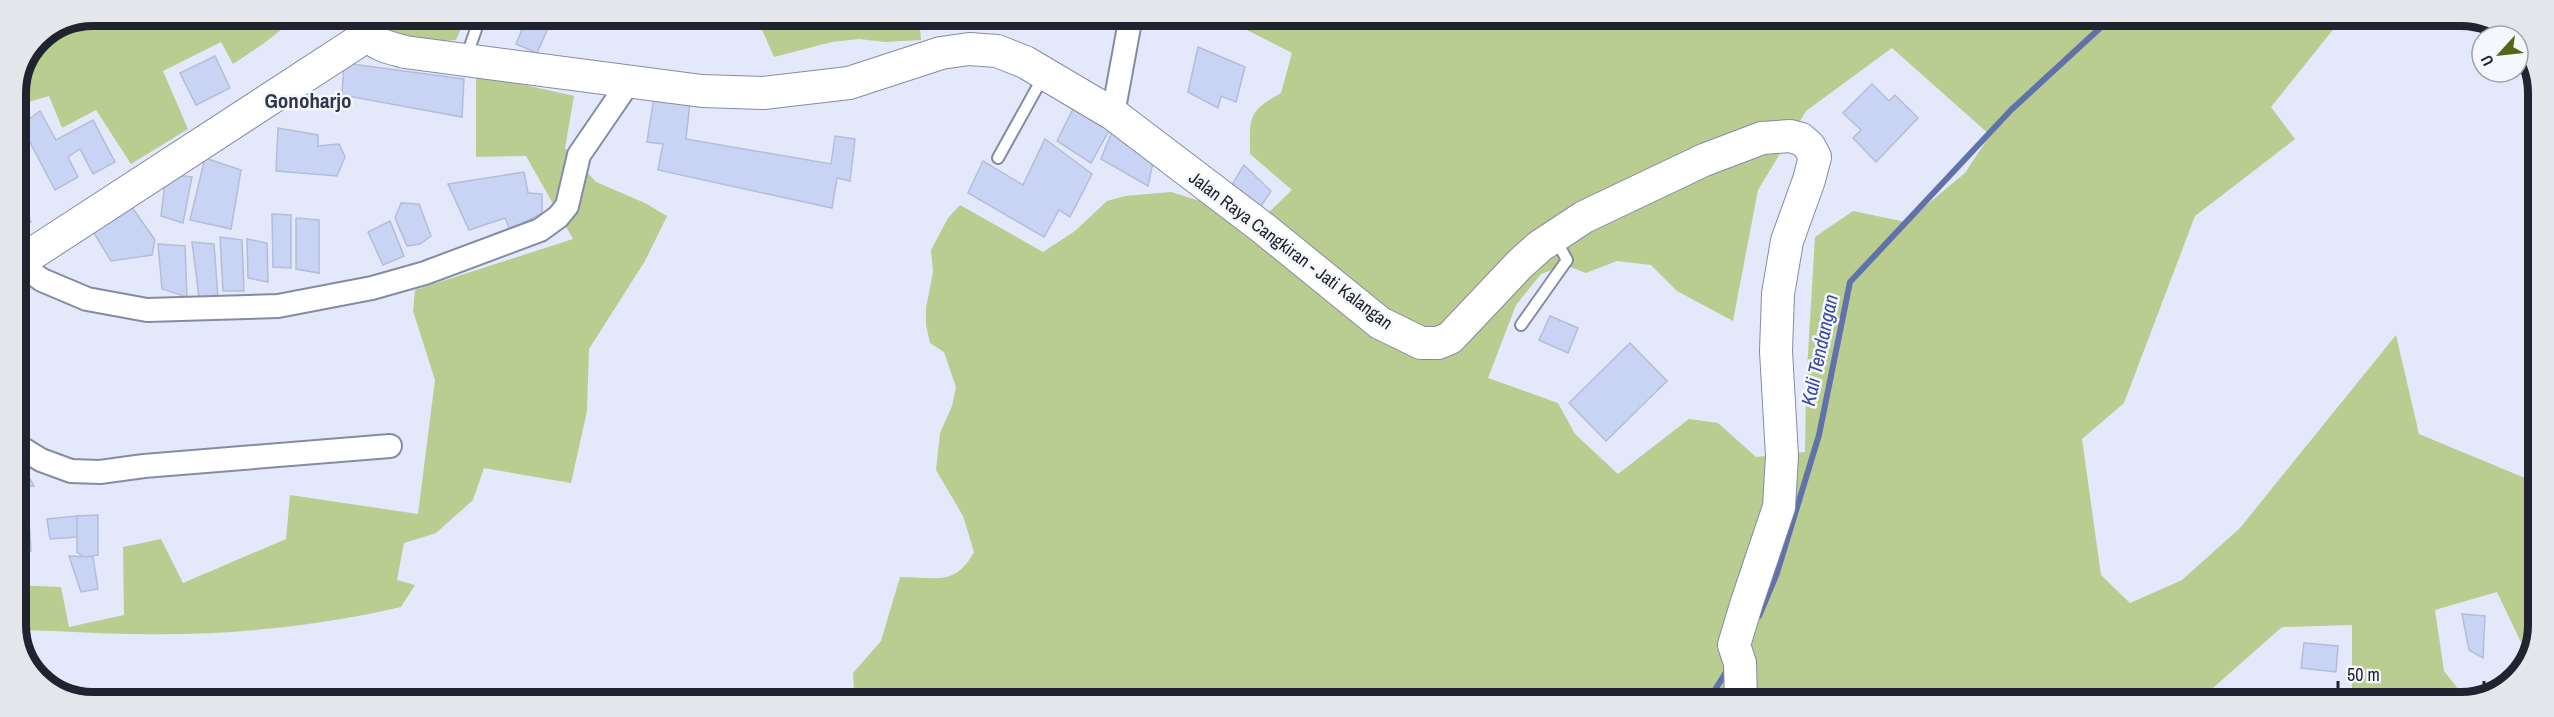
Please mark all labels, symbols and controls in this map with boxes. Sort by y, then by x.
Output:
north arrow [2470,24,2530,84]
text: U [2475,52,2499,70]
district label: Gonoharjo [264,86,352,115]
street label: Jalan Raya Cangkiran - Jati Kalangan [1184,165,1398,335]
water label: Kali Tendangan [1794,292,1844,408]
scale bar [2338,654,2484,692]
text: 50 m [2347,662,2380,687]

